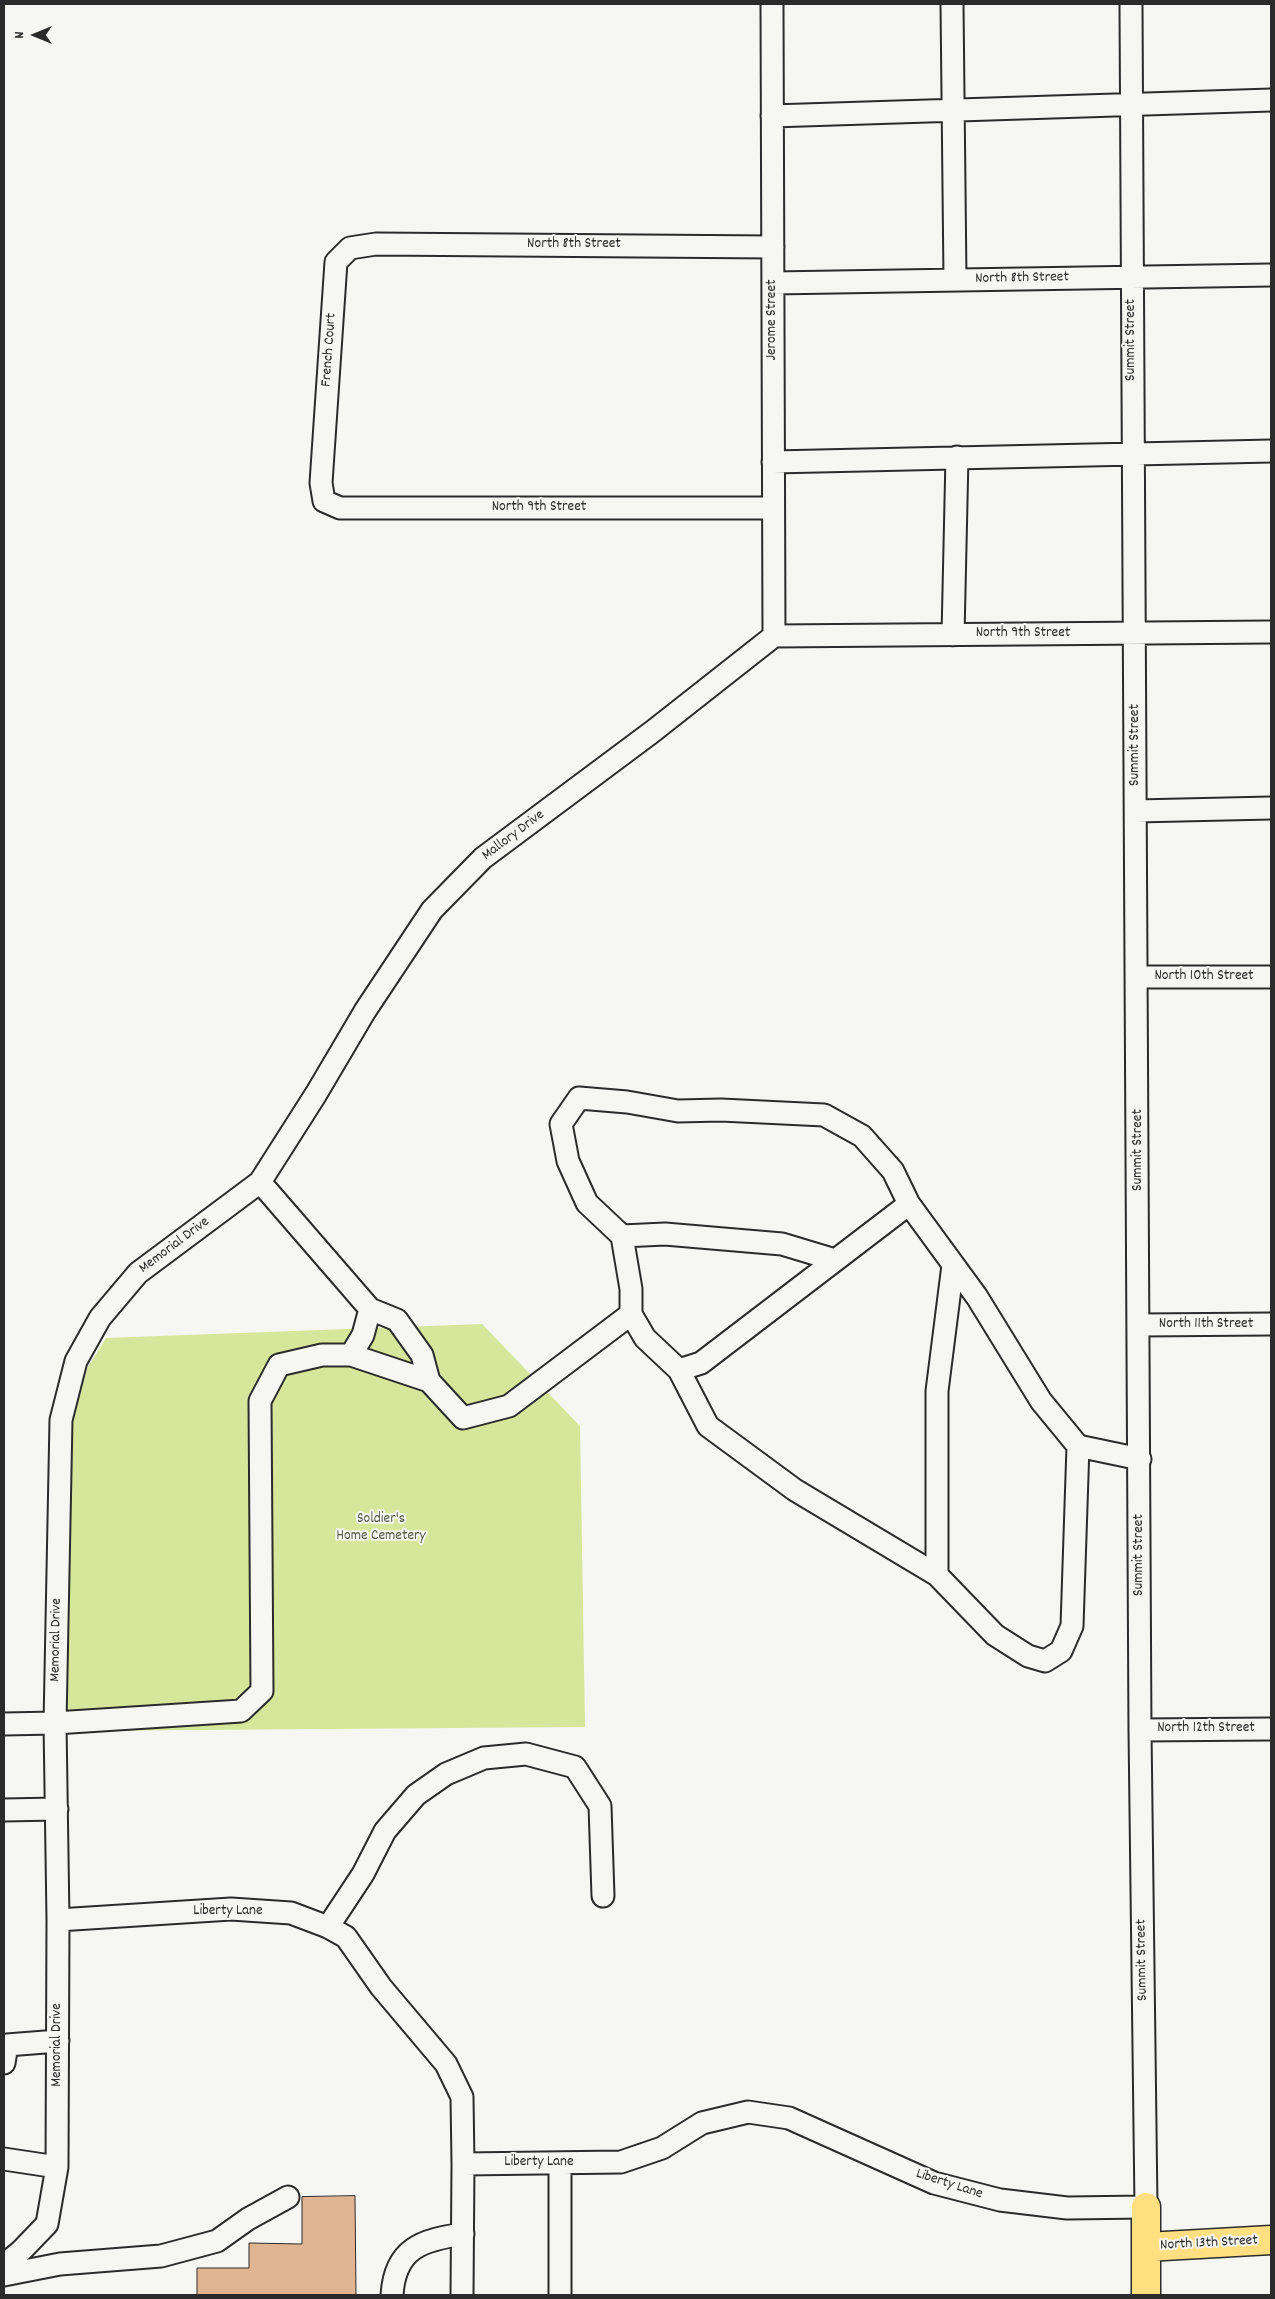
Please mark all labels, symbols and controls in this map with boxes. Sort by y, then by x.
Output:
north arrow [10,10,60,60]
text: N [10,32,30,38]
street label: North 8th Street [527,236,621,254]
street label: North 8th Street [975,269,1069,289]
street label: Jerome Street [764,279,782,361]
street label: Summit Street [1123,299,1141,381]
street label: French Court [318,313,342,387]
street label: North 9th Street [492,499,586,517]
street label: North 9th Street [976,625,1070,643]
street label: Summit Street [1127,704,1145,786]
street label: Mallory Drive [479,807,549,865]
street label: North 10th Street [1154,968,1254,986]
street label: Summit Street [1130,1109,1148,1191]
street label: Memorial Drive [136,1214,214,1278]
street label: North 11th Street [1159,1316,1253,1334]
park label: Soldier's Home Cemetery [336,1511,426,1546]
street label: Summit Street [1131,1514,1149,1596]
street label: Memorial Drive [47,1598,67,1682]
street label: North 12th Street [1157,1720,1255,1738]
street label: Liberty Lane [193,1903,263,1921]
street label: Summit Street [1133,1919,1153,2001]
street label: Memorial Drive [49,2003,67,2087]
street label: Liberty Lane [504,2154,574,2172]
street label: Liberty Lane [913,2166,985,2204]
street label: North 13th Street [1160,2232,1258,2256]

